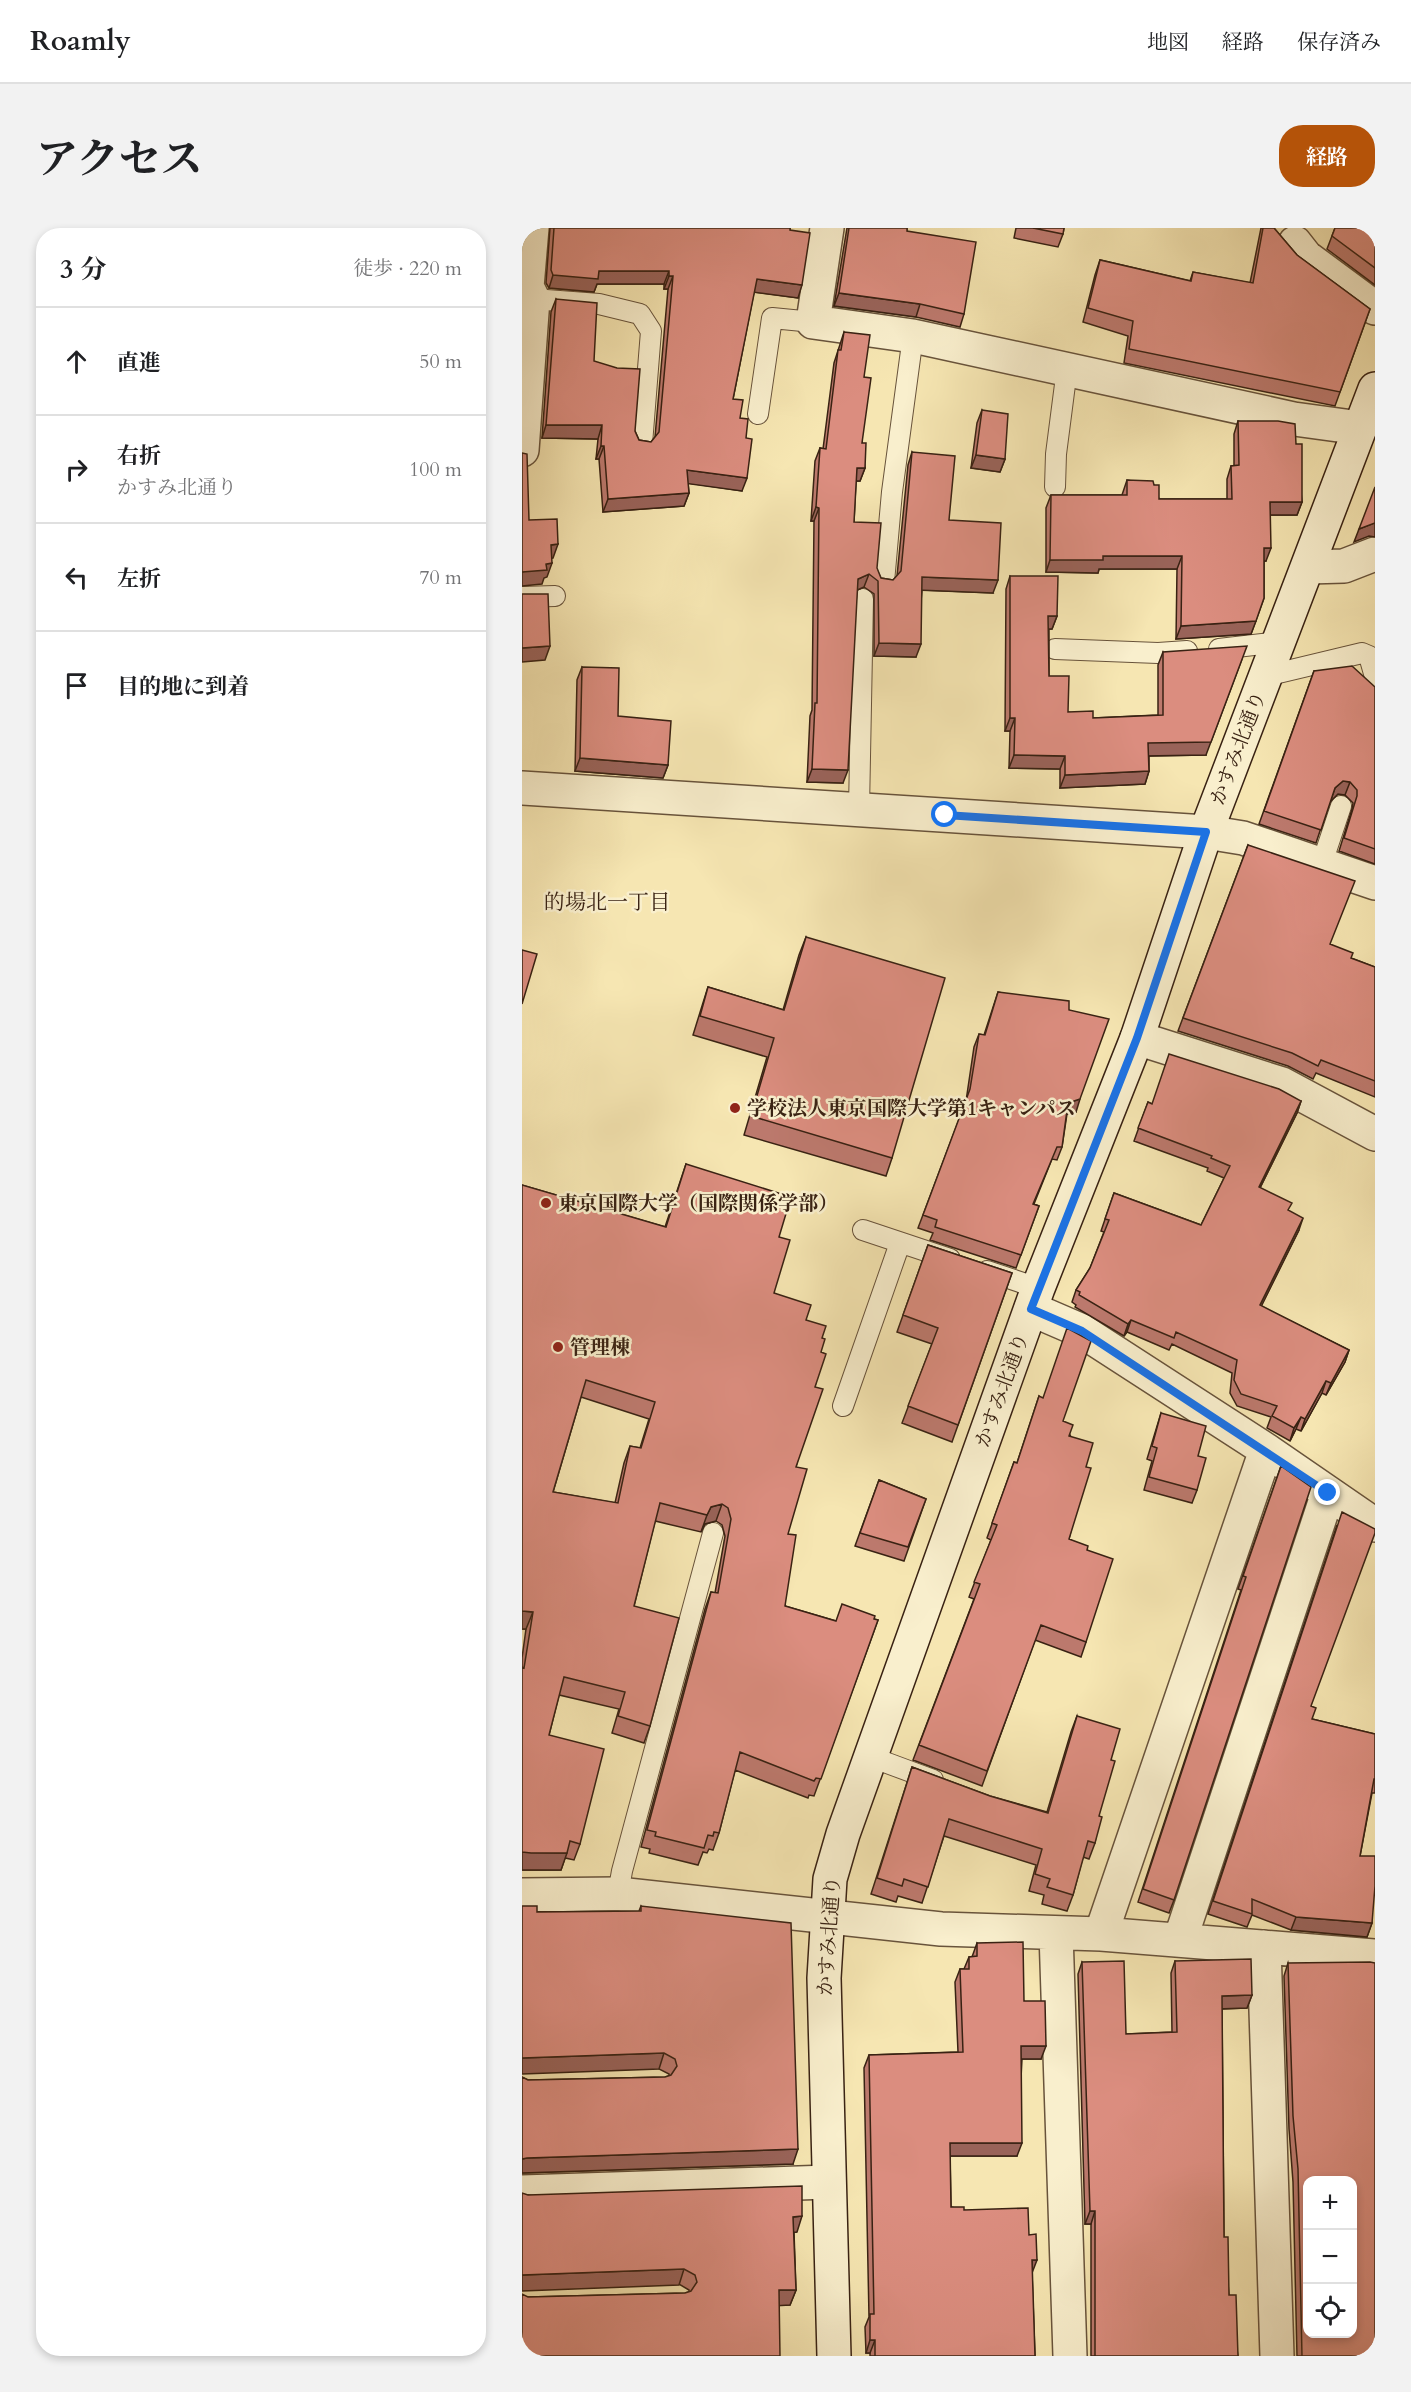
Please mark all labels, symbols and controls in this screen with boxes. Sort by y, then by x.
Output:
text: Roamly [30,22,131,60]
text: 地図 [1147,28,1189,57]
text: 経路 [1222,28,1264,57]
text: 保存済み [1297,28,1381,57]
button: 経路 [1279,125,1375,187]
text: アクセス [36,131,203,188]
text: 3 分 [60,252,106,287]
text: 徒歩 · 220 m [353,255,462,282]
icon: ahead [60,345,93,378]
text: 直進 [117,348,161,378]
text: 50 m [419,348,462,375]
text: 右折 [117,441,161,471]
icon: right [60,453,93,486]
text: 100 m [409,456,462,483]
text: かすみ北通り [117,474,237,501]
icon: left [60,561,93,594]
text: 左折 [117,564,161,594]
text: 70 m [419,564,462,591]
icon: arrive [60,669,93,702]
text: 目的地に到着 [117,672,249,702]
street label: かすみ北通り [1204,687,1272,809]
route start [931,801,957,827]
district label: 的場北一丁目 [544,888,670,917]
place label: 学校法人東京国際大学第1キャンパス [747,1095,1076,1122]
marker: 学校法人東京国際大学第1キャンパス [728,1101,742,1115]
place label: 東京国際大学（国際関係学部） [558,1190,838,1217]
marker: 東京国際大学（国際関係学部） [539,1196,553,1210]
street label: かすみ北通り [969,1329,1035,1451]
place label: 管理棟 [570,1334,630,1361]
marker: 管理棟 [551,1340,565,1354]
route end [1314,1479,1340,1505]
street label: かすみ北通り [811,1875,847,1997]
map controls [1303,2176,1357,2338]
button: + [1303,2176,1357,2230]
button: − [1303,2230,1357,2284]
button: locate [1303,2284,1357,2338]

